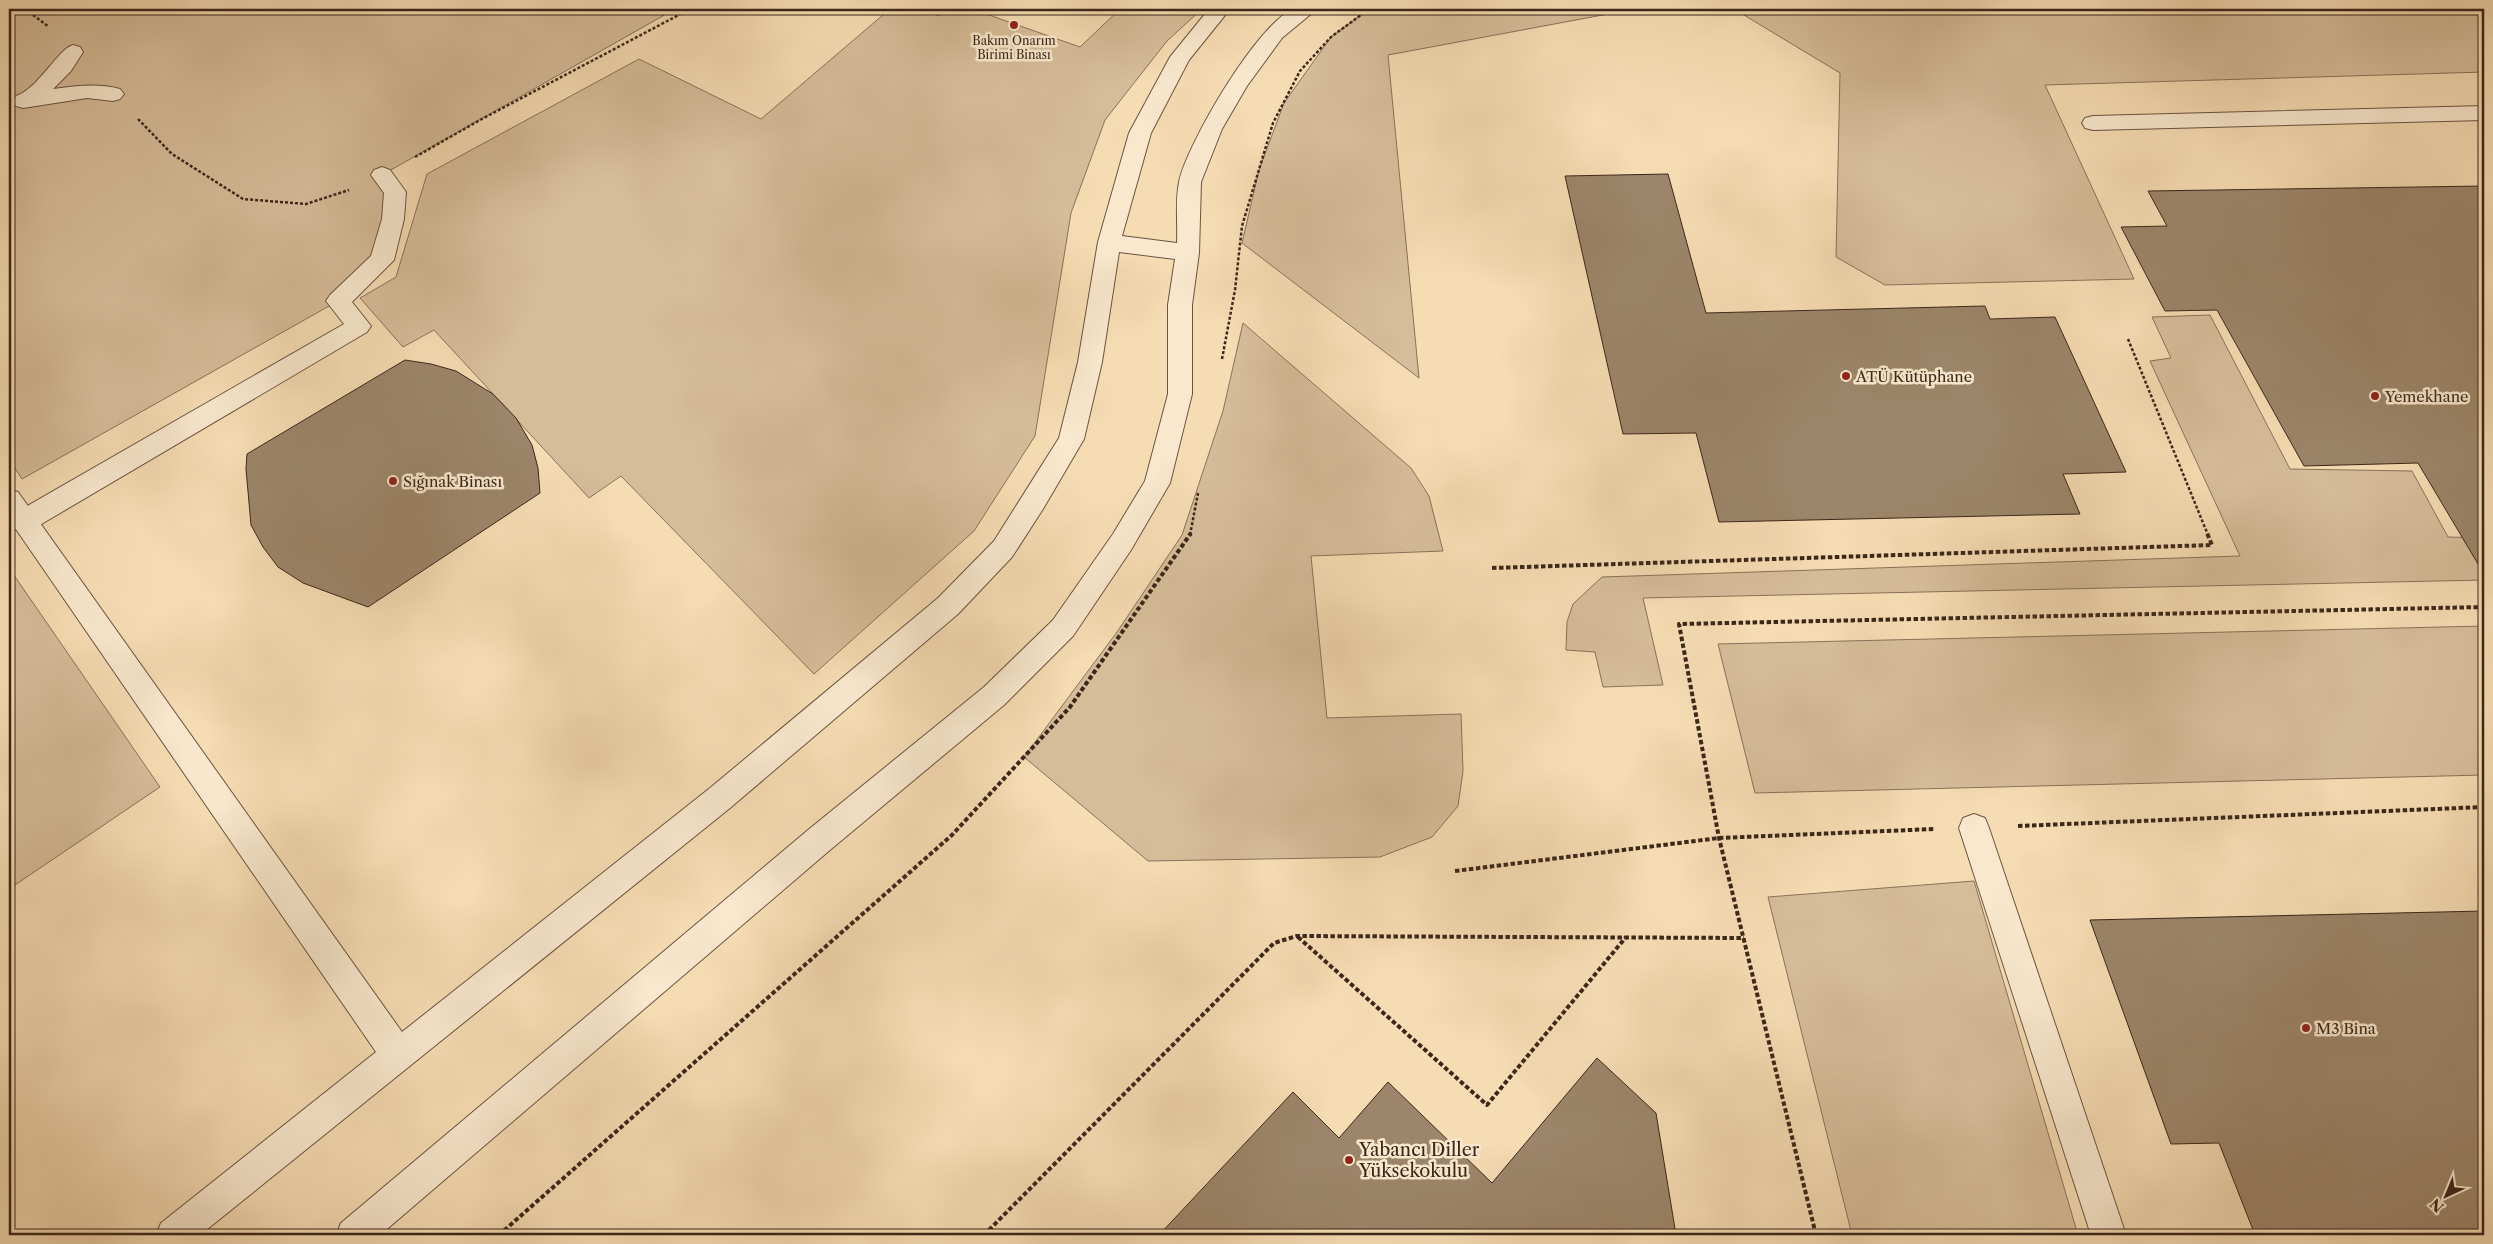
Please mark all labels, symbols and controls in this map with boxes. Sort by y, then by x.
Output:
marker: Bakım Onarım Birimi Binası [1008,19,1020,31]
place label: Bakım Onarım Birimi Binası [972,33,1056,62]
place label: ATÜ Kütüphane [1855,367,1972,386]
marker: ATÜ Kütüphane [1840,370,1852,382]
place label: Yemekhane [2384,387,2468,406]
marker: Yemekhane [2369,390,2381,402]
place label: Sığınak Binası [403,472,502,491]
marker: Sığınak Binası [387,475,399,487]
place label: M3 Bina [2316,1019,2376,1038]
marker: M3 Bina [2300,1022,2312,1034]
place label: Yabancı Diller Yüksekokulu [1358,1139,1480,1182]
marker: Yabancı Diller Yüksekokulu [1343,1154,1355,1166]
north arrow [2420,1172,2470,1222]
text: N [2426,1195,2448,1216]

